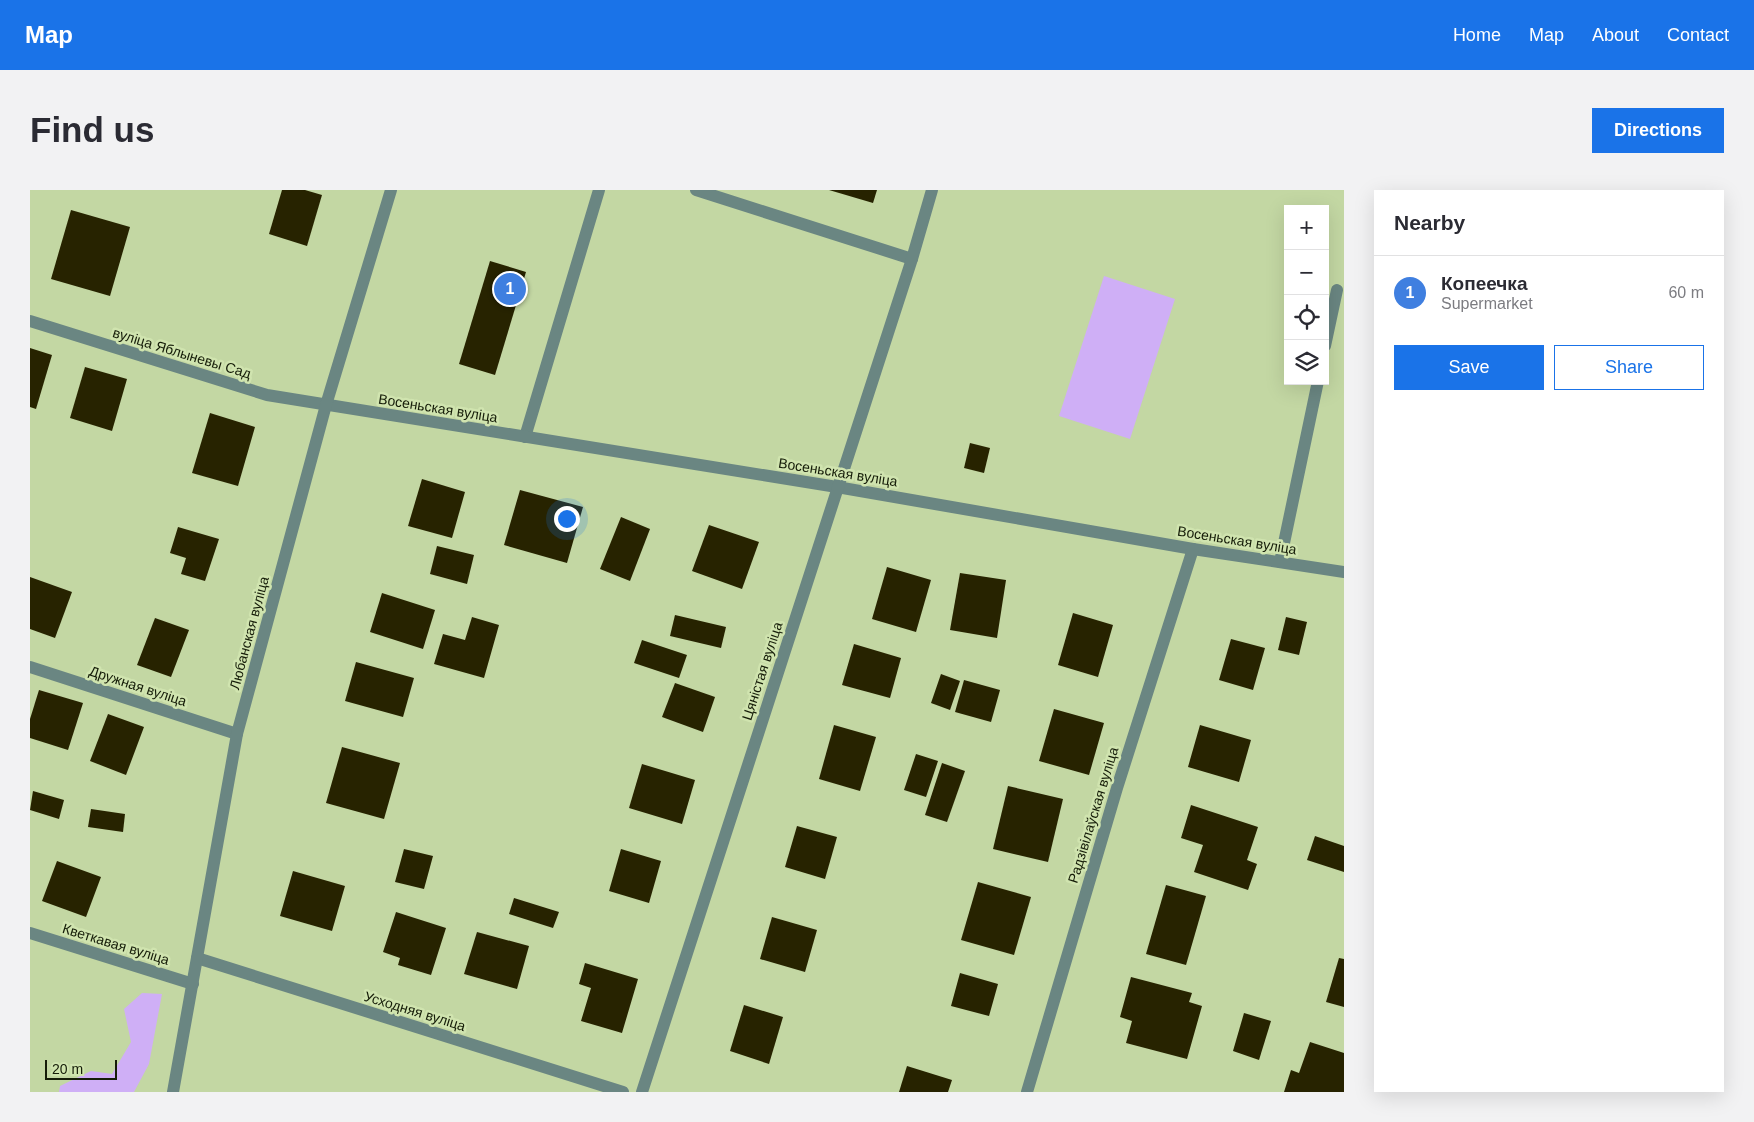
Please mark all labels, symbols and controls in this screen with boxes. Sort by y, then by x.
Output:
text: Map [25,21,73,48]
text: Home [1453,25,1501,45]
text: Map [1529,25,1564,45]
text: About [1592,25,1639,45]
text: Contact [1667,25,1729,45]
button: Directions [1592,108,1724,153]
text: Find us [30,110,154,149]
map controls [1284,205,1329,385]
button: + [1284,205,1329,250]
text: Nearby [1394,211,1465,234]
button: − [1284,250,1329,295]
pin: 1 [494,270,526,308]
text: Копеечка [1441,273,1527,294]
text: 1 [1406,284,1414,301]
text: 60 m [1668,284,1704,301]
button: locate [1284,295,1329,340]
text: Supermarket [1441,295,1533,312]
street label: вуліца Яблыневы Сад [111,324,253,382]
button: layers [1284,340,1329,385]
button: Save [1394,345,1544,390]
button: Share [1554,345,1704,390]
street label: Восеньская вуліца [377,391,499,425]
street label: Восеньская вуліца [777,455,899,489]
your location [554,506,580,532]
street label: Восеньская вуліца [1176,523,1298,557]
street label: Любанская вуліца [226,574,272,691]
street label: Цяністая вуліца [739,620,785,722]
street label: Дружная вуліца [87,663,189,709]
street label: Радзівілаўская вуліца [1065,745,1121,885]
street label: Кветкавая вуліца [61,920,172,968]
street label: Усходняя вуліца [362,988,468,1034]
scale bar [45,1057,118,1080]
text: 20 m [52,1061,83,1077]

